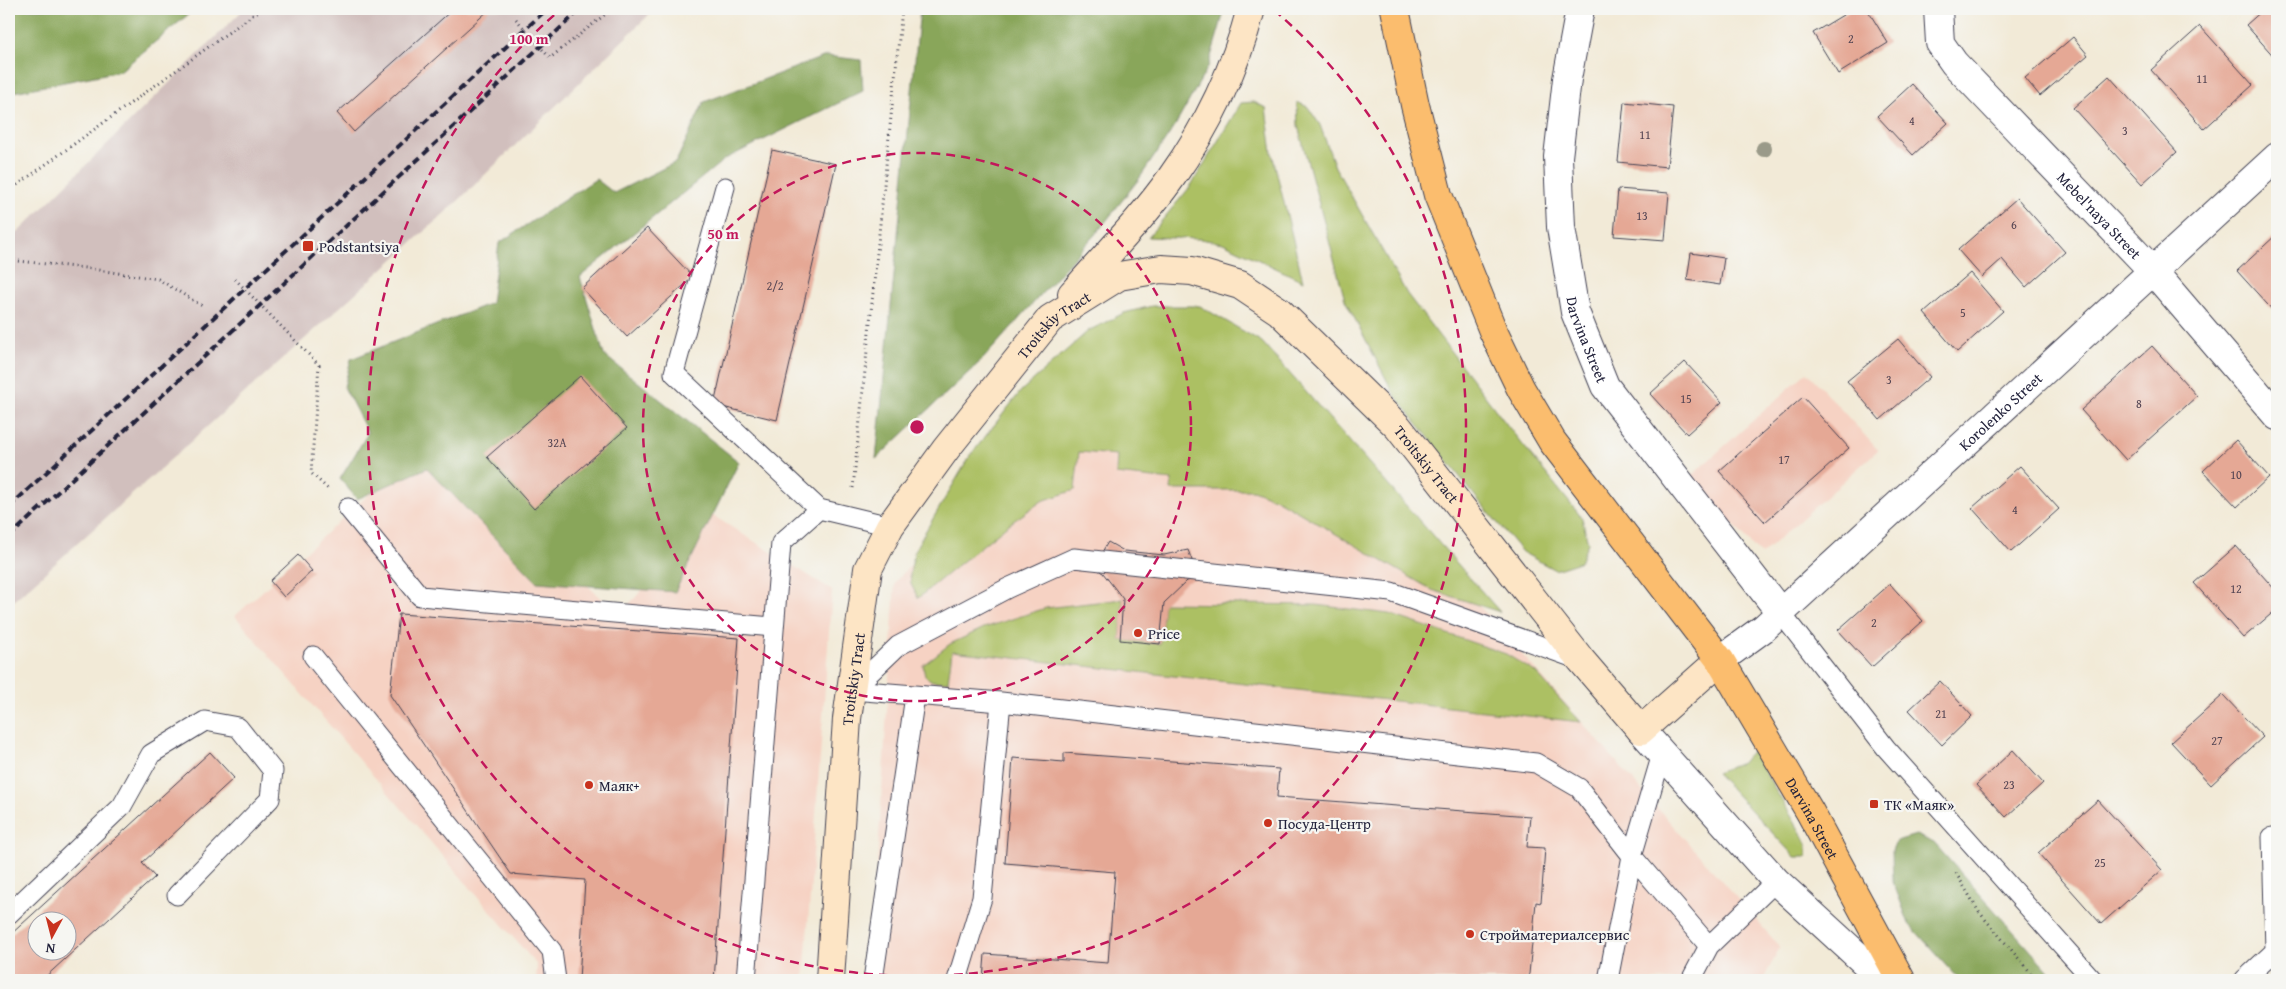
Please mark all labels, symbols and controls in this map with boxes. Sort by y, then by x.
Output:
text: 100 m [509,28,549,49]
house number: 2 [1848,30,1854,47]
house number: 11 [2196,70,2208,87]
house number: 4 [1909,112,1915,129]
house number: 3 [2122,122,2128,139]
house number: 11 [1639,126,1651,143]
street label: Mebel'naya Street [2053,167,2147,264]
house number: 13 [1636,207,1648,224]
house number: 6 [2011,216,2017,233]
text: 50 m [707,223,739,244]
place label: Podstantsiya [319,236,399,257]
marker: Podstantsiya [301,239,315,253]
house number: 2/2 [766,277,784,294]
street label: Troitskiy Tract [1012,285,1095,363]
street label: Darvina Street [1562,295,1613,387]
house number: 5 [1960,304,1966,321]
street label: Korolenko Street [1954,367,2047,455]
house number: 3 [1886,371,1892,388]
house number: 15 [1680,390,1692,407]
house number: 8 [2136,395,2142,412]
centre of rings [908,418,926,436]
street label: Troitskiy Tract [1390,421,1465,508]
house number: 32А [548,434,567,451]
house number: 17 [1778,451,1790,468]
house number: 10 [2230,466,2242,483]
house number: 4 [2012,501,2018,518]
house number: 12 [2230,580,2242,597]
house number: 2 [1871,614,1877,631]
place label: Price [1148,623,1180,644]
marker: Price [1132,627,1144,639]
street label: Troitskiy Tract [836,630,870,726]
house number: 21 [1935,705,1947,722]
house number: 27 [2211,732,2223,749]
street label: Darvina Street [1781,773,1844,864]
place label: Маяк+ [599,775,640,796]
house number: 23 [2003,776,2015,793]
marker: Маяк+ [583,779,595,791]
place label: ТК «Маяк» [1884,794,1954,815]
marker: ТК «Маяк» [1868,798,1880,810]
place label: Посуда-Центр [1278,813,1371,834]
marker: Посуда-Центр [1262,817,1274,829]
house number: 25 [2094,854,2106,871]
north arrow [28,912,78,962]
place label: Стройматериалсервис [1480,924,1630,945]
marker: Стройматериалсервис [1464,928,1476,940]
text: N [44,938,56,959]

